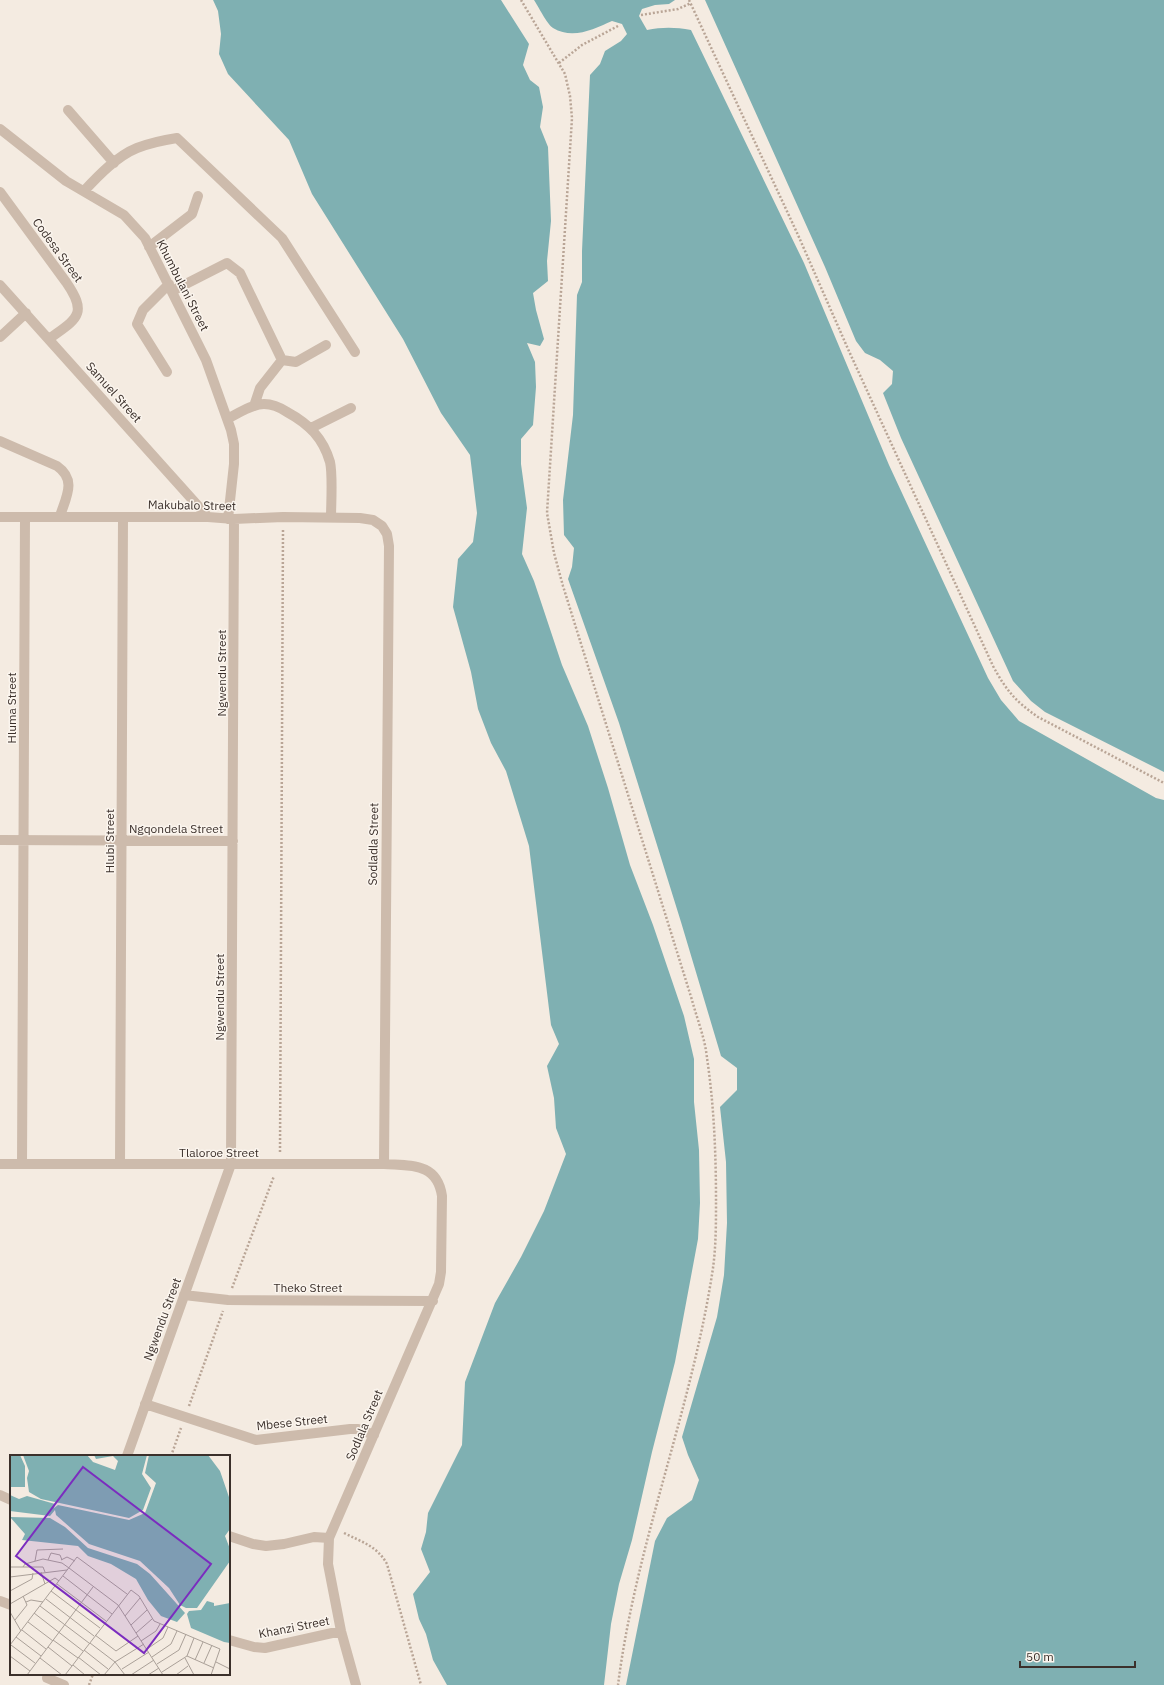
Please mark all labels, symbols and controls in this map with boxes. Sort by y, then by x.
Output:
street label: Codesa Street [30,215,86,285]
street label: Khumbulani Street [153,237,213,333]
street label: Samuel Street [83,359,145,425]
street label: Makubalo Street [148,497,236,513]
street label: Ngwendu Street [214,630,229,716]
street label: Hluma Street [4,672,19,744]
street label: Sodladla Street [365,803,381,885]
street label: Hlubi Street [102,809,117,873]
street label: Ngqondela Street [129,821,223,836]
street label: Ngwendu Street [212,954,227,1040]
street label: Tlaloroe Street [179,1145,259,1160]
street label: Ngwendu Street [140,1276,184,1362]
street label: Theko Street [274,1280,342,1295]
street label: Sodlala Street [342,1387,386,1463]
street label: Mbese Street [256,1411,328,1433]
inset map [10,1455,230,1675]
street label: Khanzi Street [257,1613,331,1641]
scale bar [1020,1643,1135,1669]
text: 50 m [1026,1649,1054,1664]

